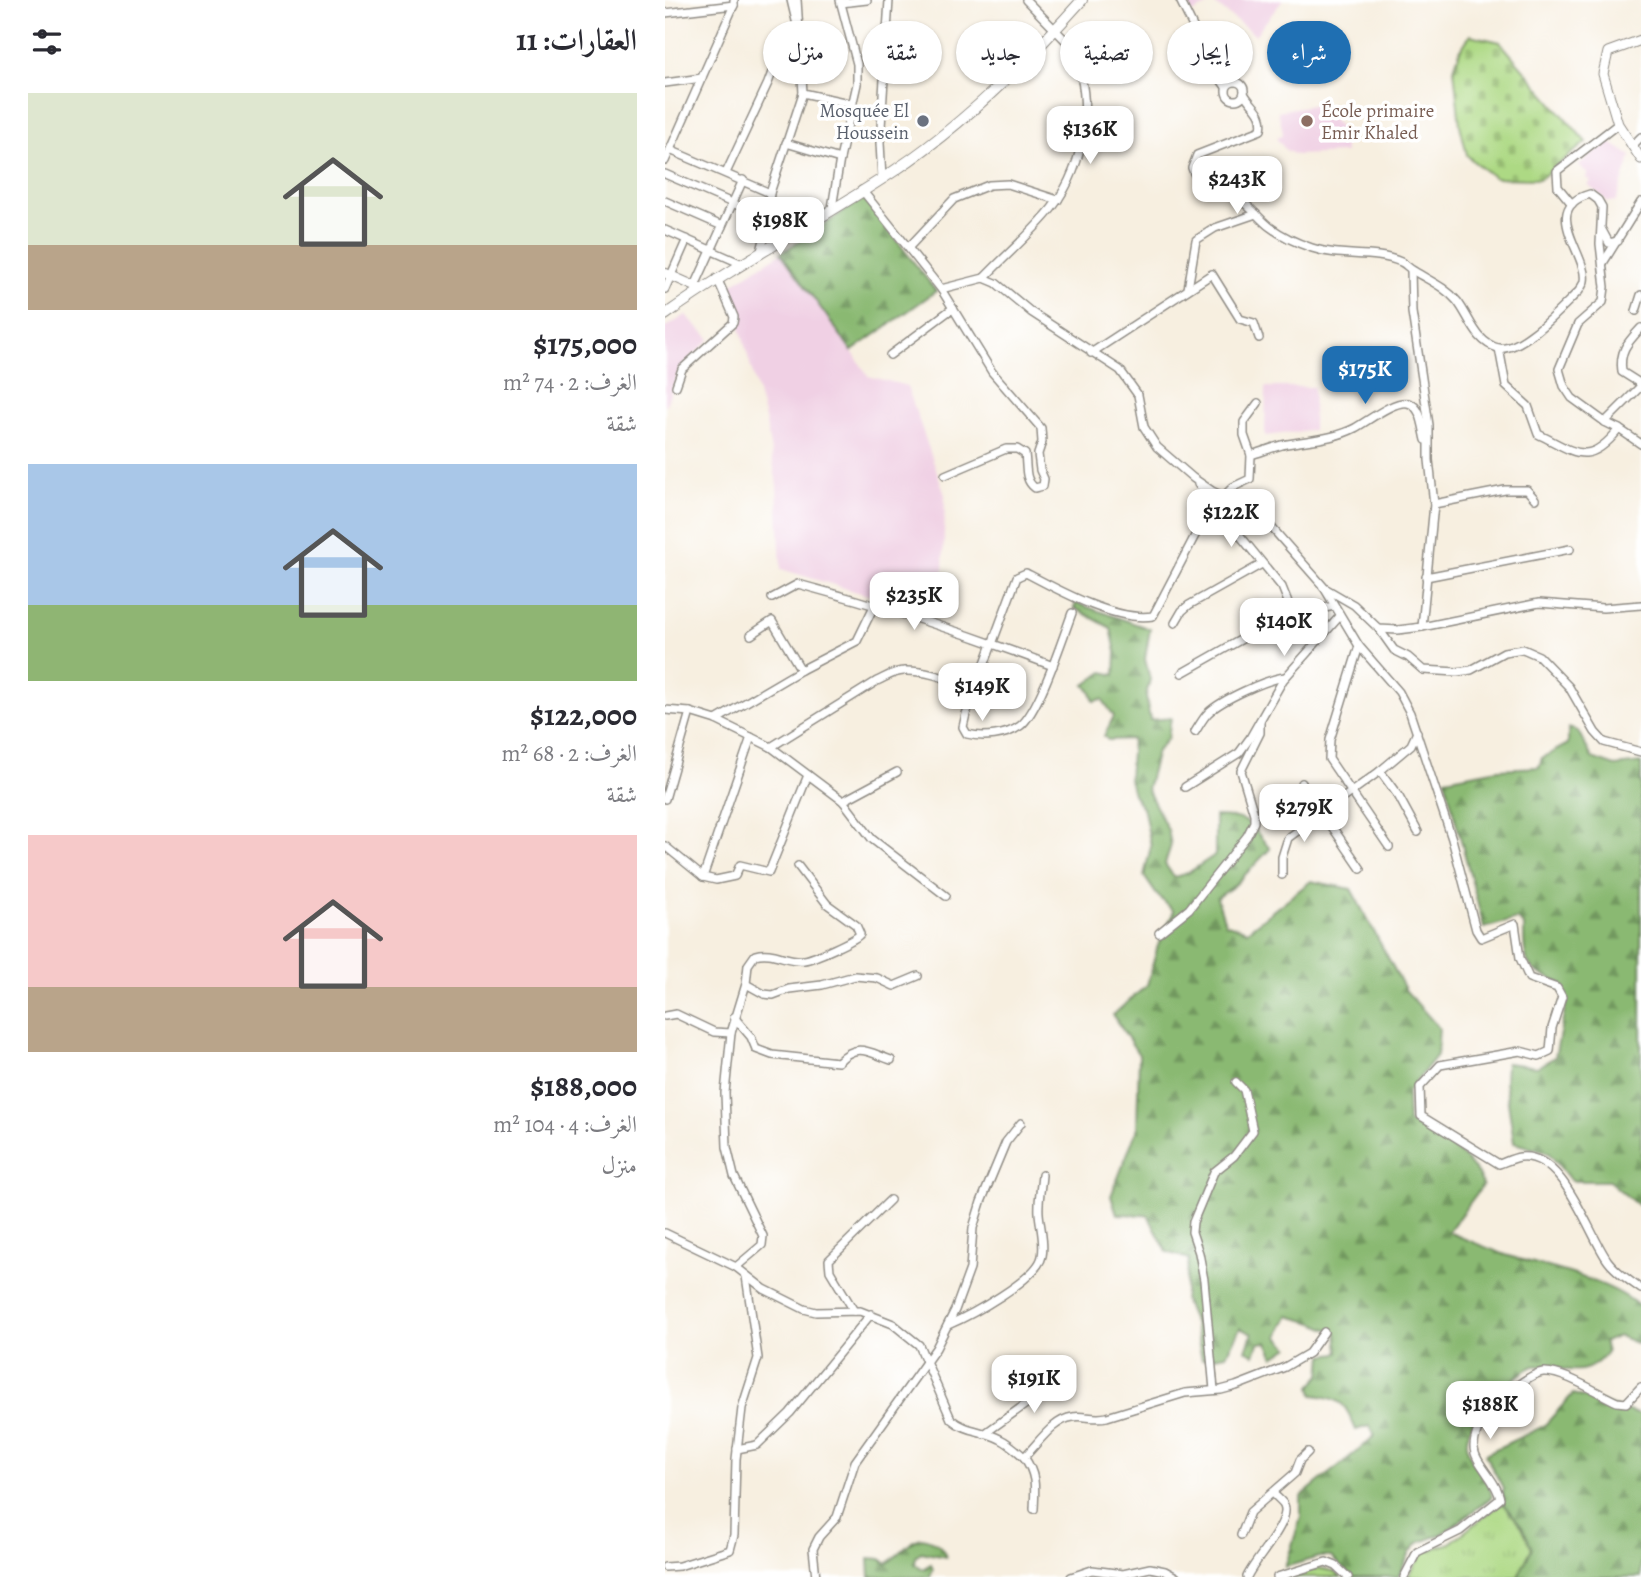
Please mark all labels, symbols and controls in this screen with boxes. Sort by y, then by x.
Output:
text: العقارات: 11 [516,20,637,60]
chip: منزل [763,21,848,84]
chip: شقة [862,21,942,84]
chip: جديد [956,21,1046,84]
chip: تصفية [1060,21,1153,84]
chip: إيجار [1167,21,1253,84]
chip: شراء [1267,21,1351,84]
icon: filters [28,23,66,61]
place label: Mosquée El Houssein [819,98,909,146]
place label: École primaire Emir Khaled [1321,98,1434,146]
pin: $136K [1041,106,1139,166]
marker: Mosquée El Houssein [915,113,931,129]
text: $136K [1063,113,1117,144]
marker: École primaire Emir Khaled [1299,113,1315,129]
icon: home [270,139,396,265]
pin: $243K [1188,156,1286,216]
text: $243K [1208,163,1266,194]
pin: $198K [731,198,829,257]
text: $198K [752,204,808,235]
text: $175,000 [533,324,637,364]
pin: $175K [1316,346,1414,406]
text: $175K [1338,353,1392,384]
text: الغرف: 2 · 74 m² [503,367,637,398]
text: شقة [607,408,637,439]
pin: $122K [1182,490,1280,549]
text: $122K [1203,496,1259,527]
icon: home [270,510,396,636]
pin: $235K [865,572,963,632]
text: $235K [886,579,942,610]
pin: $140K [1235,598,1333,658]
text: $140K [1256,605,1312,636]
pin: $149K [933,664,1031,723]
text: $149K [954,670,1010,701]
text: $122,000 [530,695,637,735]
text: الغرف: 2 · 68 m² [501,738,637,769]
text: شقة [607,779,637,810]
pin: $279K [1255,784,1353,844]
text: $279K [1275,791,1333,822]
icon: home [270,881,396,1007]
text: $188,000 [530,1066,637,1106]
text: الغرف: 4 · 104 m² [493,1109,637,1140]
text: منزل [602,1150,637,1181]
pin: $191K [985,1356,1083,1415]
text: $191K [1008,1362,1060,1393]
pin: $188K [1441,1382,1539,1441]
text: $188K [1462,1388,1518,1419]

